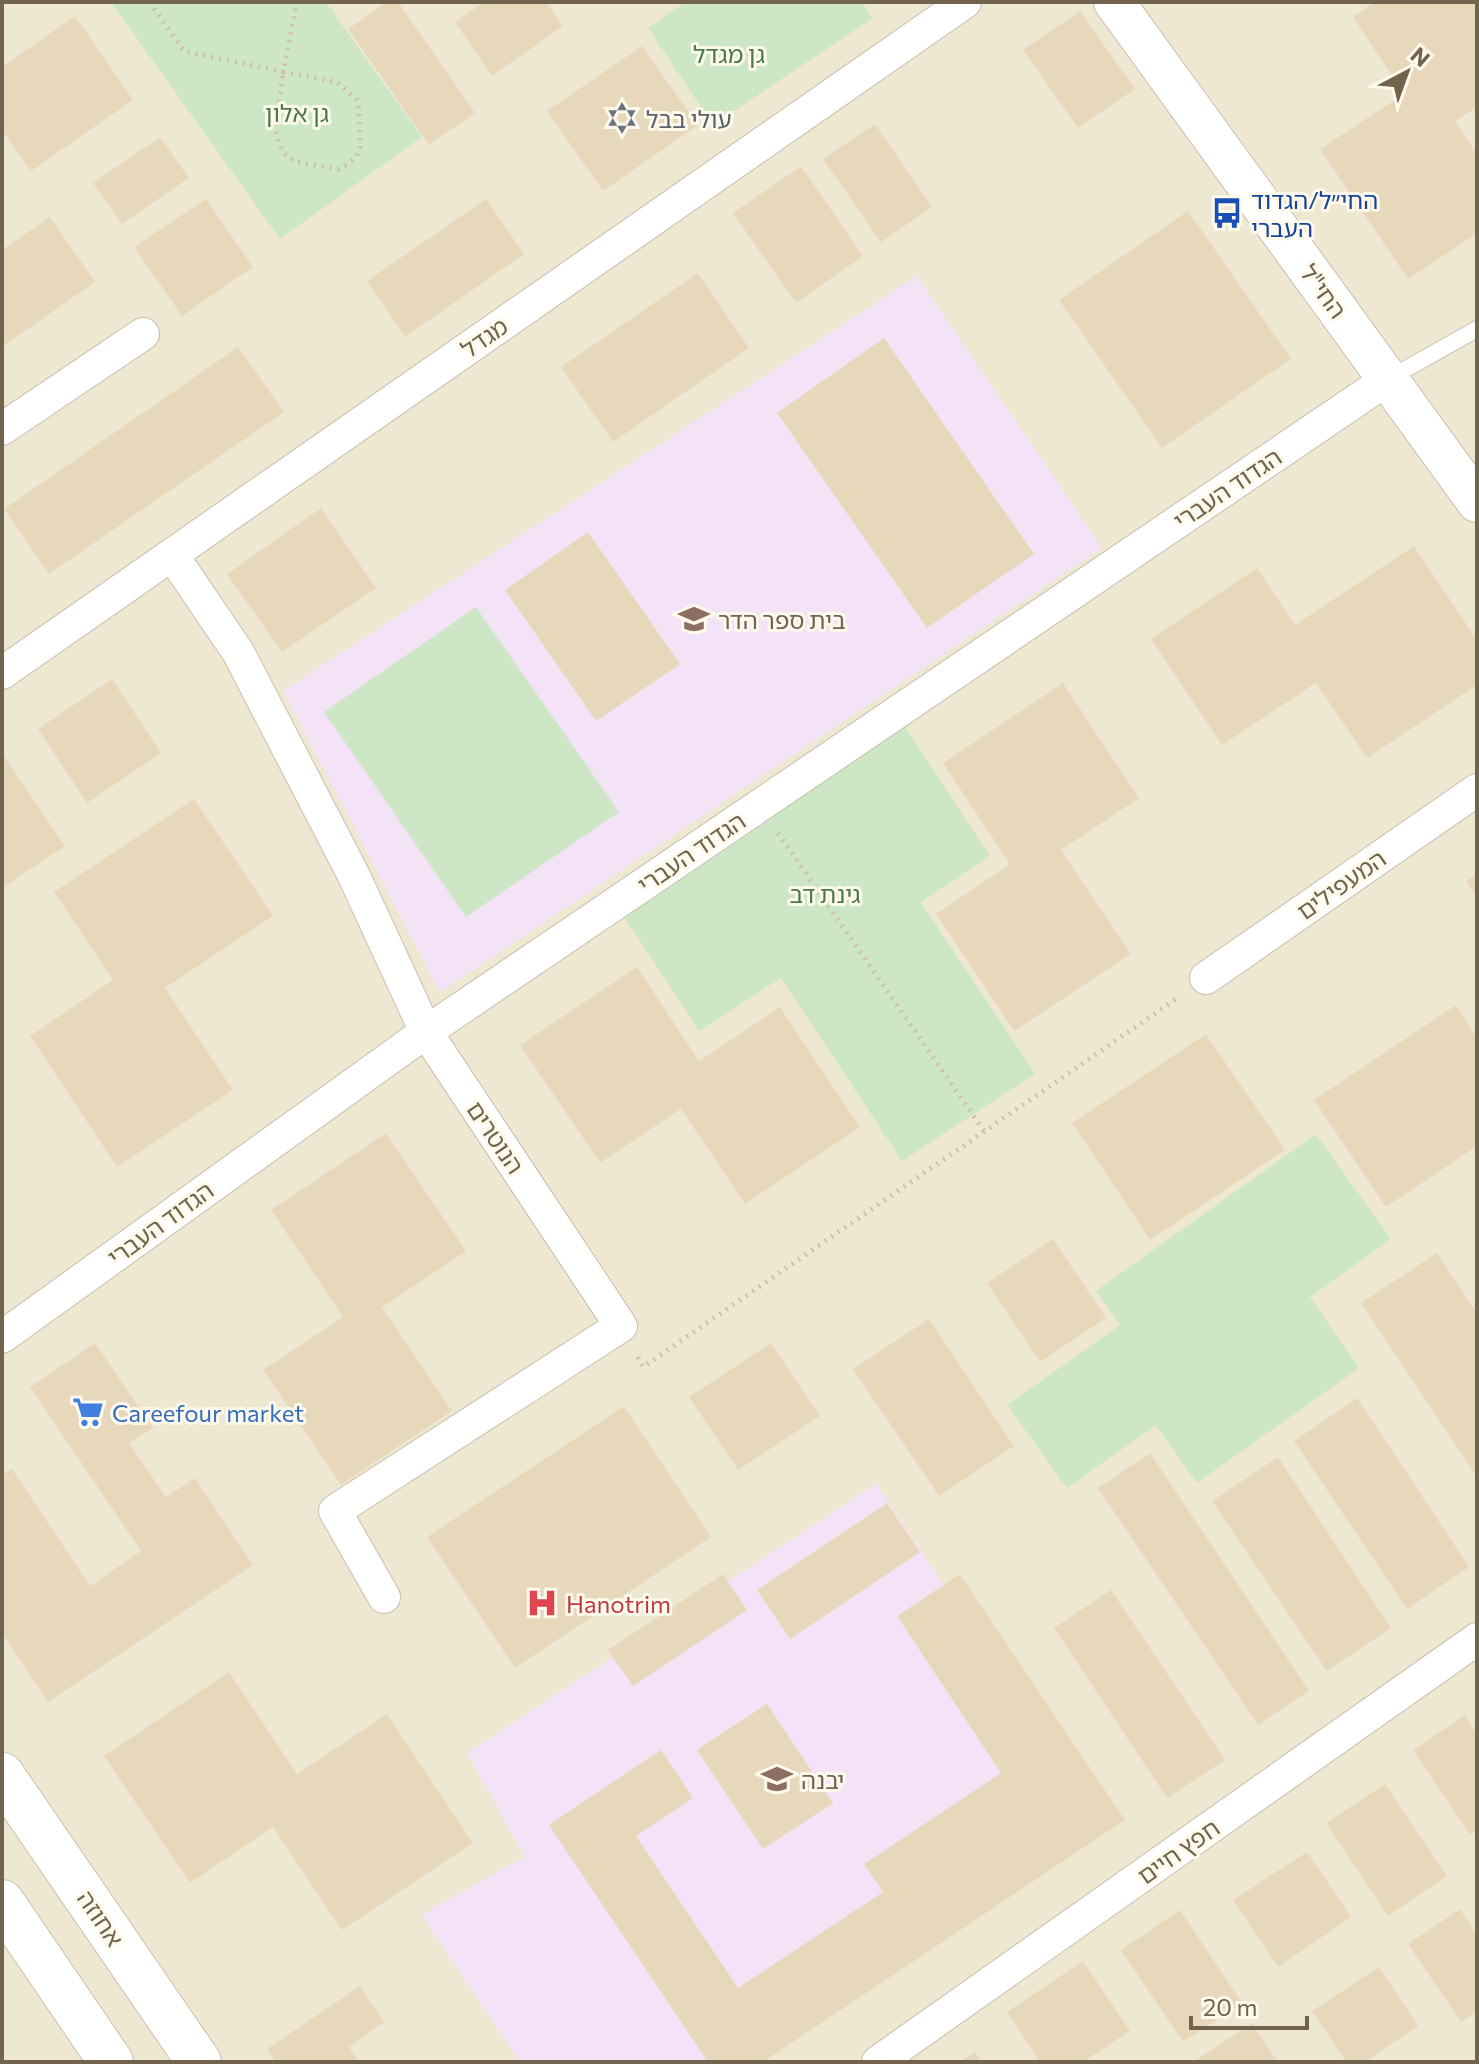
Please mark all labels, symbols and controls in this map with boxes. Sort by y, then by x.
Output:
north arrow [1367,32,1447,112]
park label: גן מגדל [693,39,765,68]
text: N [1405,41,1436,72]
park label: גן אלון [265,98,329,127]
synagogue icon: עולי בבל [605,101,639,135]
place label: עולי בבל [646,104,732,133]
place label: החי״ל/הגדוד העברי [1251,185,1378,242]
bus stop icon: החי״ל/הגדוד העברי [1210,196,1244,230]
street label: החי"ל [1295,258,1353,324]
street label: מגדל [455,311,513,363]
street label: הגדוד העברי [1168,441,1286,535]
school or university icon: בית ספר הדר [677,602,711,636]
place label: בית ספר הדר [718,605,846,634]
street label: הגדוד העברי [632,805,750,899]
street label: המעפילים [1291,843,1391,925]
park label: גינת דב [789,879,861,908]
street label: הנוטרים [461,1095,531,1179]
street label: הגדוד העברי [101,1175,219,1271]
supermarket icon: Careefour market [71,1395,105,1429]
place label: Careefour market [112,1398,304,1427]
hospital icon: Hanotrim [525,1586,559,1620]
place label: Hanotrim [566,1589,671,1618]
school or university icon: יבנה [760,1762,794,1796]
place label: יבנה [801,1765,844,1794]
street label: חפץ חיים [1131,1812,1225,1890]
street label: אחוזה [72,1885,130,1951]
scale bar [1191,1980,1307,2030]
text: 20 m [1203,1992,1257,2021]

